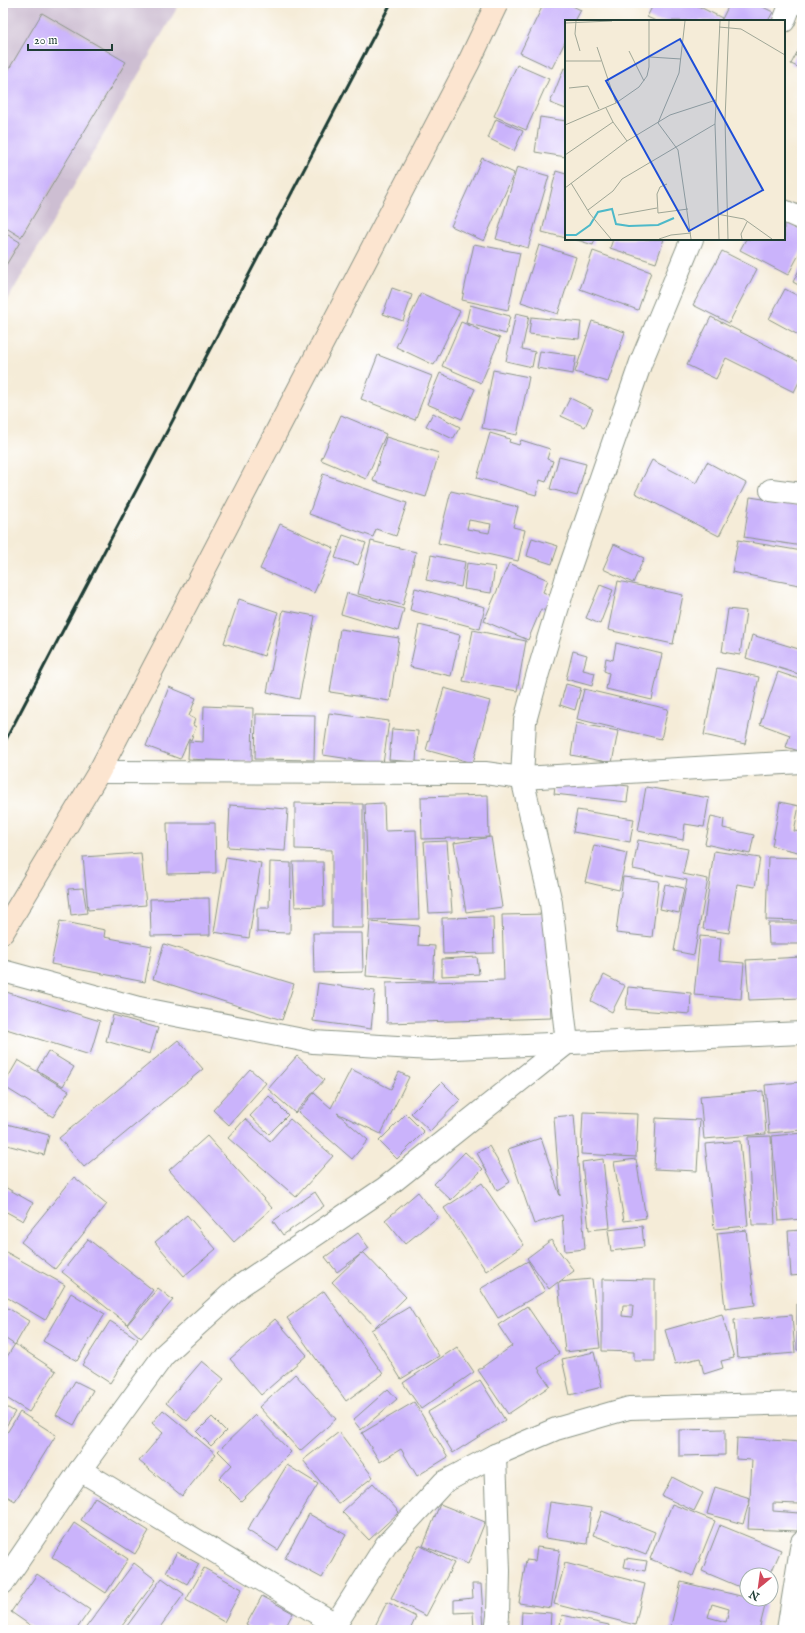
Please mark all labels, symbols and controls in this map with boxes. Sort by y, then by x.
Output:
inset map [565,20,785,240]
scale bar [28,26,112,52]
text: 20 m [34,33,57,48]
north arrow [739,1567,779,1607]
text: N [747,1586,763,1604]

